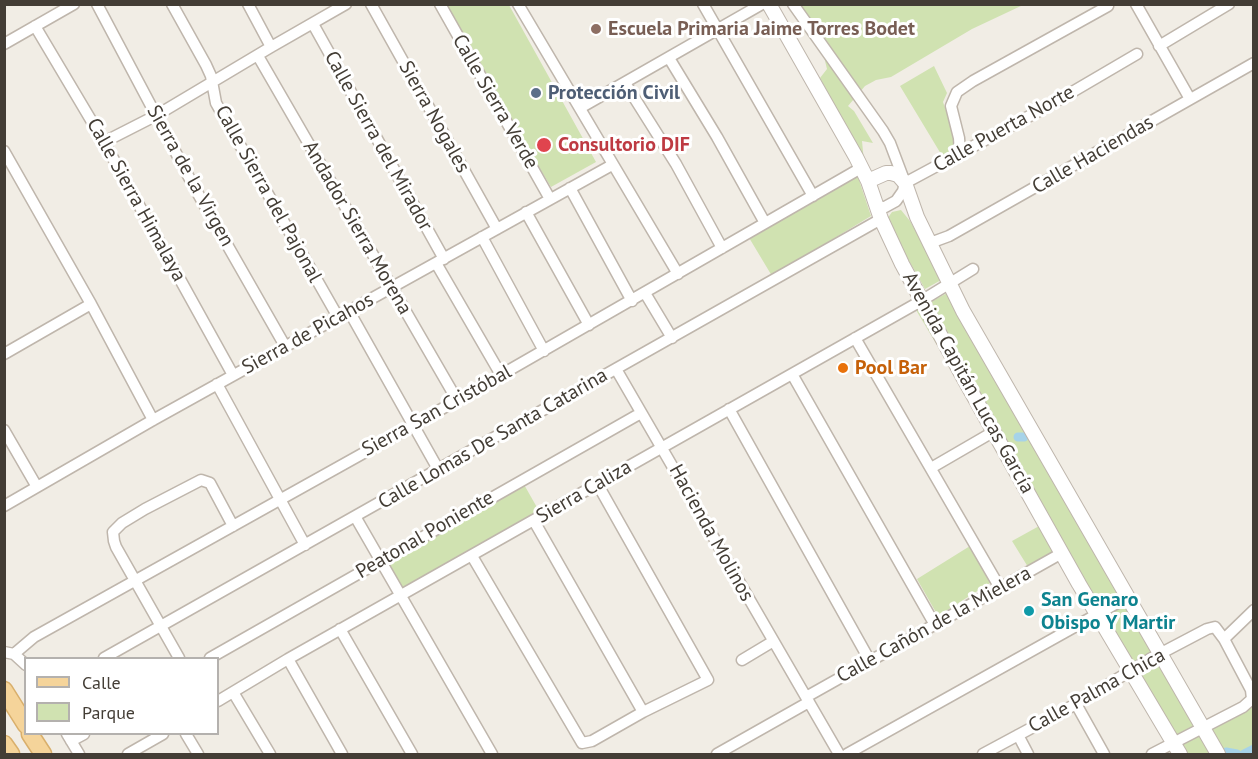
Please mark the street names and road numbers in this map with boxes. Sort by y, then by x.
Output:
street label: Calle Sierra Verde [447,31,543,173]
street label: Calle Sierra del Mirador [319,47,437,235]
street label: Sierra Nogales [393,57,475,177]
street label: Calle Puerta Norte [929,80,1079,178]
street label: Sierra de la Virgen [141,101,239,251]
street label: Calle Sierra del Pajonal [209,101,327,287]
street label: Calle Haciendas [1028,111,1158,199]
street label: Calle Sierra Himalaya [81,114,191,286]
street label: Andador Sierra Morena [298,137,416,319]
street label: Avenida Capitán Lucas García [897,268,1039,498]
street label: Sierra de Picahos [238,288,378,380]
street label: Sierra San Cristóbal [358,360,516,462]
street label: Calle Lomas De Santa Catarina [374,363,612,515]
street label: Sierra Caliza [532,455,636,529]
street label: Hacienda Molinos [663,460,759,606]
street label: Peatonal Poniente [352,486,498,584]
street label: Calle Cañón de la Mielera [833,562,1035,688]
street label: Calle Palma Chica [1024,644,1170,738]

